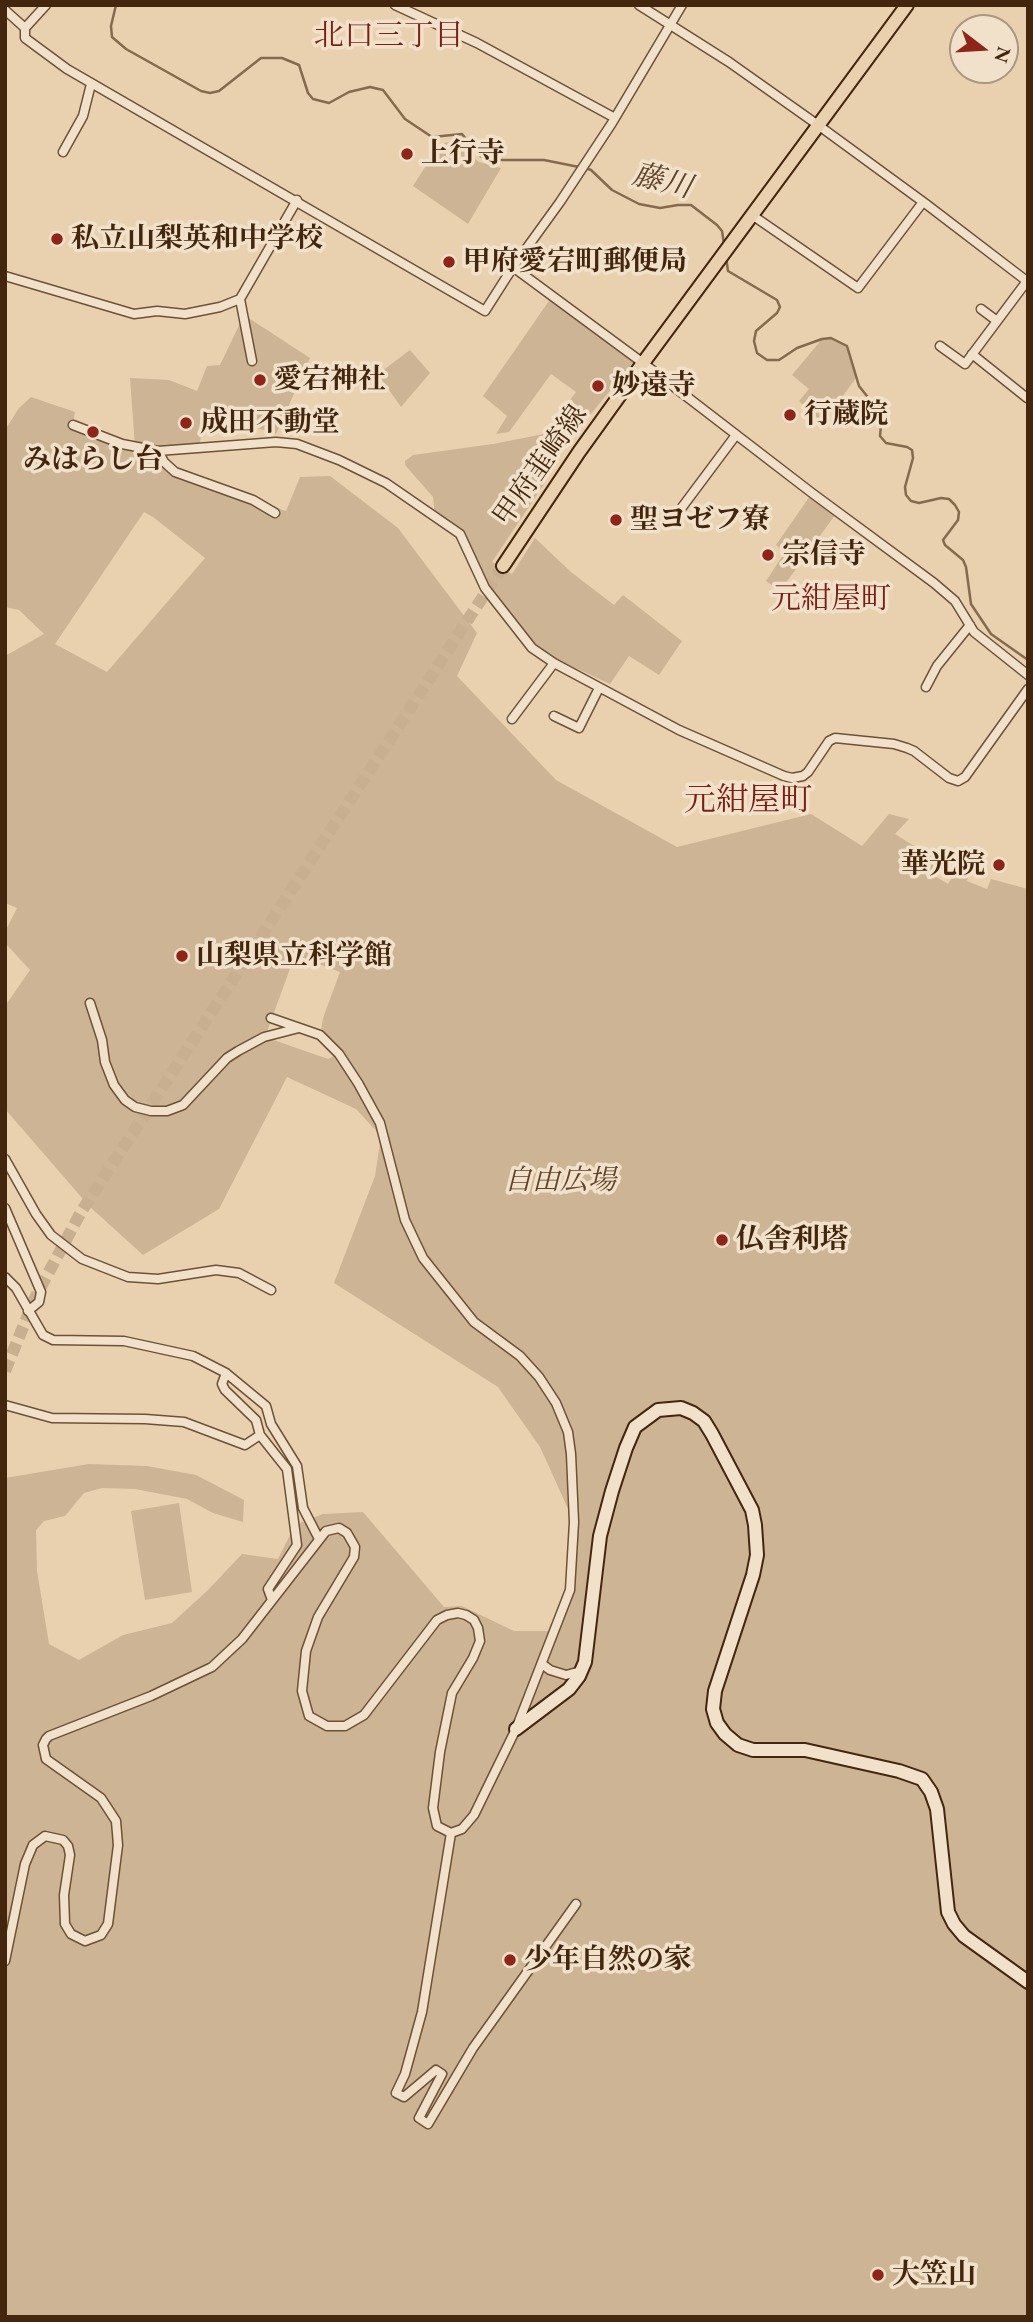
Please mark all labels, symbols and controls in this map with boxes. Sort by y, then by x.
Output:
north arrow [949,14,1019,84]
district label: 北口三丁目 [314,19,464,55]
text: N [988,44,1017,66]
place label: 上行寺 [421,137,505,171]
marker: 上行寺 [399,146,415,162]
water label: 藤川 [629,157,695,207]
place label: 私立山梨英和中学校 [71,222,323,256]
marker: 私立山梨英和中学校 [49,231,65,247]
place label: 甲府愛宕町郵便局 [463,245,687,279]
marker: 甲府愛宕町郵便局 [441,254,457,270]
place label: 愛宕神社 [274,363,386,397]
place label: 妙遠寺 [612,369,696,403]
marker: 愛宕神社 [252,372,268,388]
marker: 妙遠寺 [590,378,606,394]
place label: 行蔵院 [804,398,888,432]
street label: 甲府韮崎線 [487,399,595,533]
place label: 成田不動堂 [200,406,340,440]
marker: 行蔵院 [782,407,798,423]
marker: 成田不動堂 [178,415,194,431]
marker: みはらし台 [85,424,101,440]
place label: みはらし台 [23,443,163,477]
place label: 聖ヨゼフ寮 [630,503,770,537]
marker: 聖ヨゼフ寮 [608,512,624,528]
place label: 宗信寺 [782,538,866,572]
marker: 宗信寺 [760,547,776,563]
district label: 元紺屋町 [771,582,891,618]
district label: 元紺屋町 [684,782,812,820]
place label: 華光院 [901,848,985,882]
marker: 華光院 [991,857,1007,873]
place label: 山梨県立科学館 [196,939,392,973]
marker: 山梨県立科学館 [174,948,190,964]
park label: 自由広場 [504,1164,616,1198]
place label: 仏舎利塔 [736,1223,848,1257]
marker: 仏舎利塔 [714,1232,730,1248]
place label: 少年自然の家 [524,1943,692,1977]
marker: 少年自然の家 [502,1952,518,1968]
place label: 大笠山 [892,2258,976,2292]
marker: 大笠山 [870,2267,886,2283]

